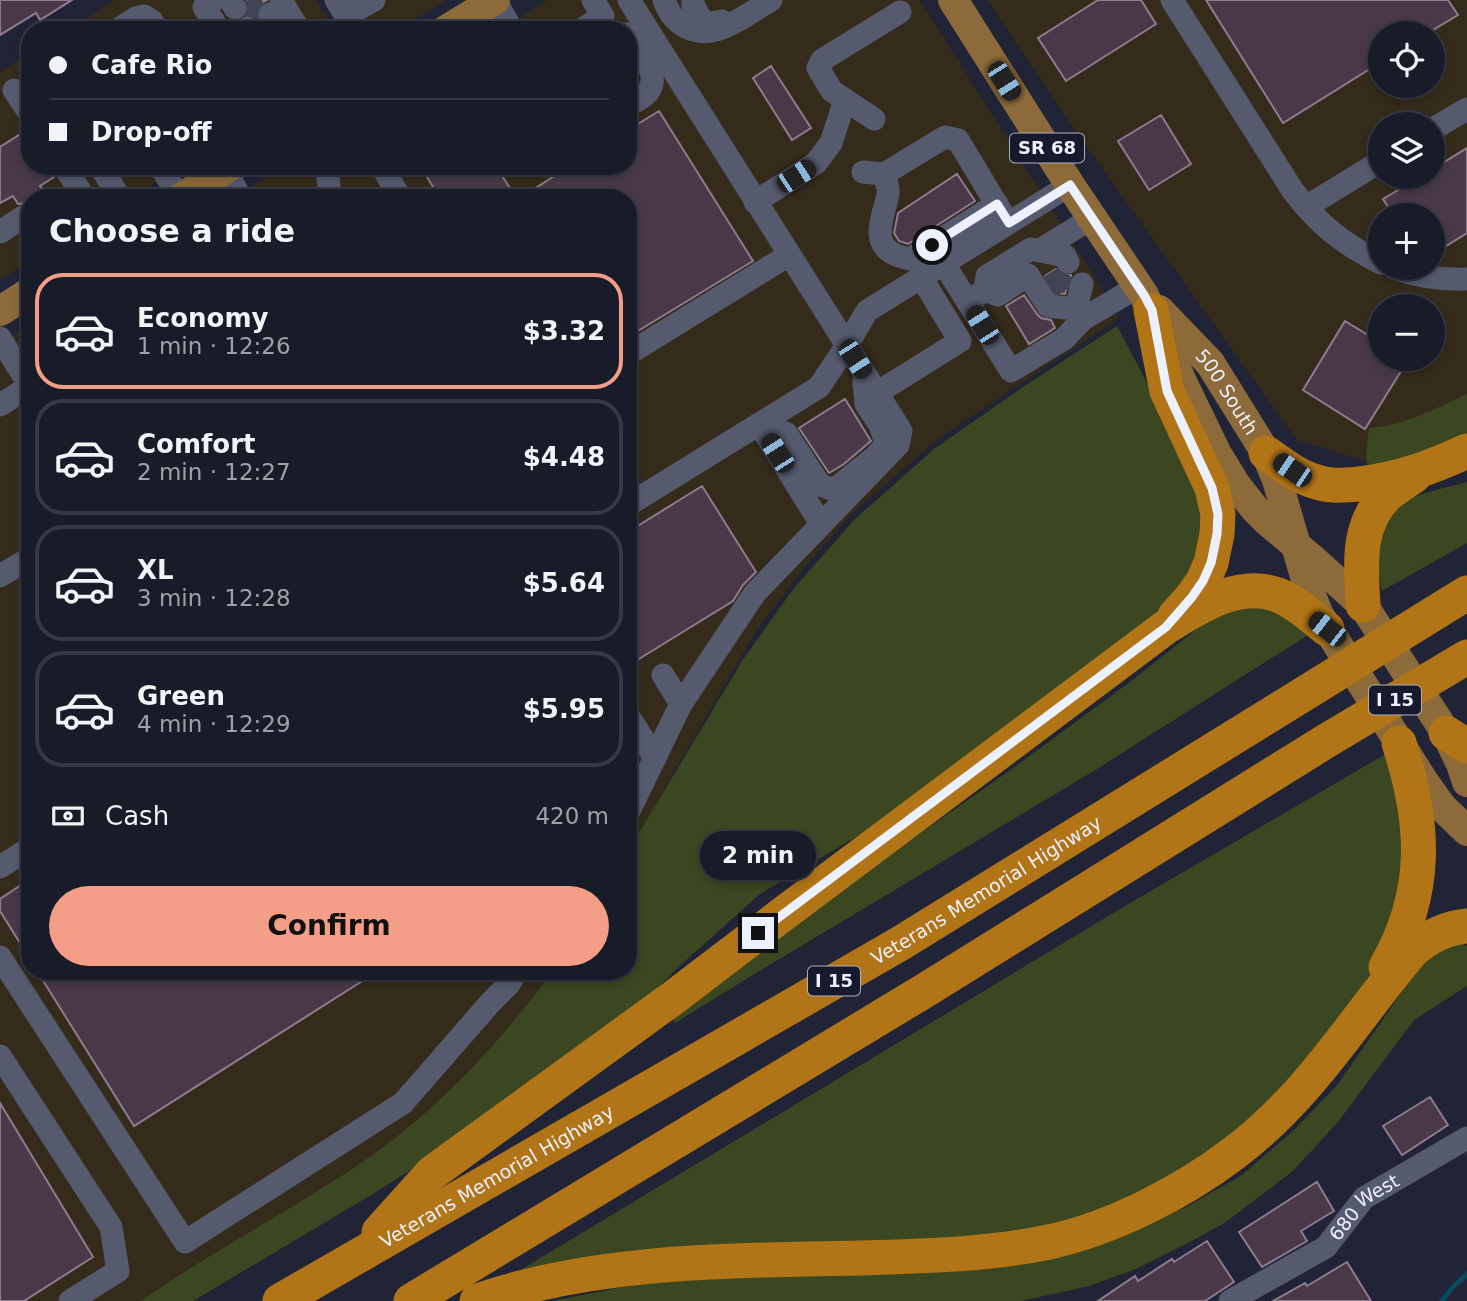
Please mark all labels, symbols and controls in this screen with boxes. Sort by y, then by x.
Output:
map controls [1368,21,1445,371]
button: locate [1368,21,1445,98]
text: Cafe Rio [91,50,212,80]
car [984,58,1025,104]
button: layers [1368,112,1445,189]
text: Drop-off [91,117,212,147]
road number: SR 68 [1010,134,1084,162]
car [773,156,820,196]
button: + [1368,203,1445,280]
text: Choose a ride [49,212,295,250]
route start [916,229,948,261]
button: − [1368,294,1445,371]
icon: car [53,300,116,363]
car [962,302,1003,348]
text: Economy [137,303,268,333]
text: $3.32 [523,316,605,346]
text: 1 min · 12:26 [137,333,291,359]
car [835,336,876,382]
street label: 500 South [1191,344,1263,439]
icon: car [53,426,116,489]
text: Comfort [137,429,255,459]
car [757,430,798,476]
text: $4.48 [523,442,605,472]
car [1269,450,1316,490]
text: 2 min · 12:27 [137,459,291,485]
icon: car [53,552,116,615]
text: XL [137,555,174,585]
text: $5.64 [523,568,605,598]
text: 3 min · 12:28 [137,585,291,611]
car [1304,608,1351,650]
icon: car [53,678,116,741]
text: Green [137,681,225,711]
road number: I 15 [1369,686,1421,714]
text: $5.95 [523,694,605,724]
text: 4 min · 12:29 [137,711,291,737]
icon: cash [49,797,87,835]
text: Cash [105,801,169,831]
text: 420 m [535,803,609,829]
street label: Veterans Memorial Highway [867,811,1105,969]
callout: 2 min [700,832,816,880]
text: 2 min [722,842,794,868]
button: Confirm [49,886,609,966]
route end [742,917,774,949]
road number: I 15 [808,966,860,996]
street label: Veterans Memorial Highway [376,1100,617,1252]
street label: 680 West [1324,1169,1403,1245]

